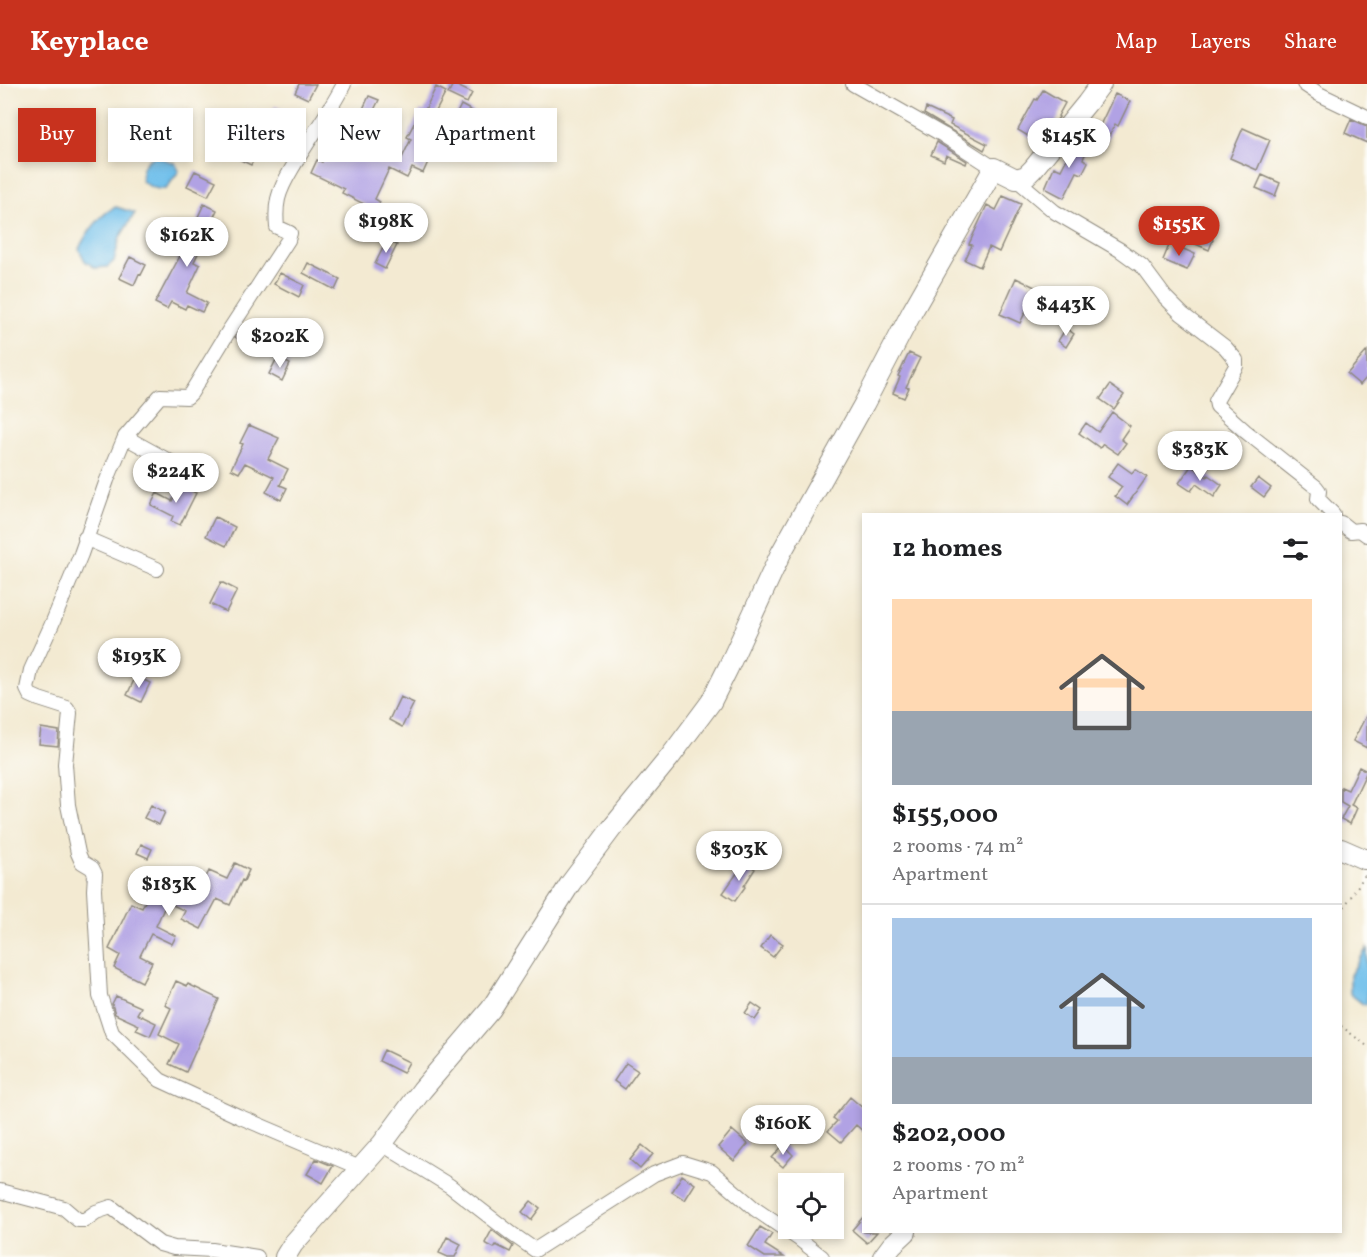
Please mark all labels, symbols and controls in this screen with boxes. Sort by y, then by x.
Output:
text: Keyplace [30,23,149,62]
text: Map [1115,28,1157,57]
text: Layers [1190,28,1251,57]
text: Share [1284,28,1337,57]
chip: Buy [18,108,96,162]
chip: Rent [108,108,193,162]
chip: Filters [205,108,306,162]
chip: New [318,108,402,162]
chip: Apartment [414,108,557,162]
pin: $145K [1027,118,1111,169]
text: $145K [1041,123,1097,151]
pin: $198K [344,203,428,254]
pin: $155K [1137,206,1221,257]
text: $198K [358,208,414,236]
text: $155K [1153,211,1205,239]
pin: $162K [145,217,229,268]
text: $162K [159,222,215,250]
pin: $443K [1024,286,1108,337]
text: $443K [1036,291,1096,319]
pin: $202K [238,318,322,369]
text: $202K [251,323,309,351]
pin: $383K [1158,431,1242,482]
text: $383K [1172,436,1228,464]
pin: $224K [134,453,218,504]
text: $224K [147,458,205,486]
text: 12 homes [892,531,1003,567]
icon: filters [1279,533,1312,566]
pin: $193K [97,638,181,689]
icon: home [1048,638,1156,746]
text: $193K [112,643,166,671]
text: $155,000 [892,797,998,833]
pin: $303K [697,831,781,882]
text: 2 rooms · 74 m² [892,833,1023,861]
text: $303K [710,836,768,864]
text: Apartment [892,861,988,889]
pin: $183K [127,866,211,917]
text: $183K [142,871,196,899]
icon: home [1048,957,1156,1065]
pin: $160K [741,1105,825,1156]
text: $160K [755,1110,811,1138]
text: $202,000 [892,1116,1006,1152]
text: 2 rooms · 70 m² [892,1152,1025,1180]
map controls [778,1173,844,1239]
button: locate [778,1173,844,1239]
text: Apartment [892,1180,988,1208]

